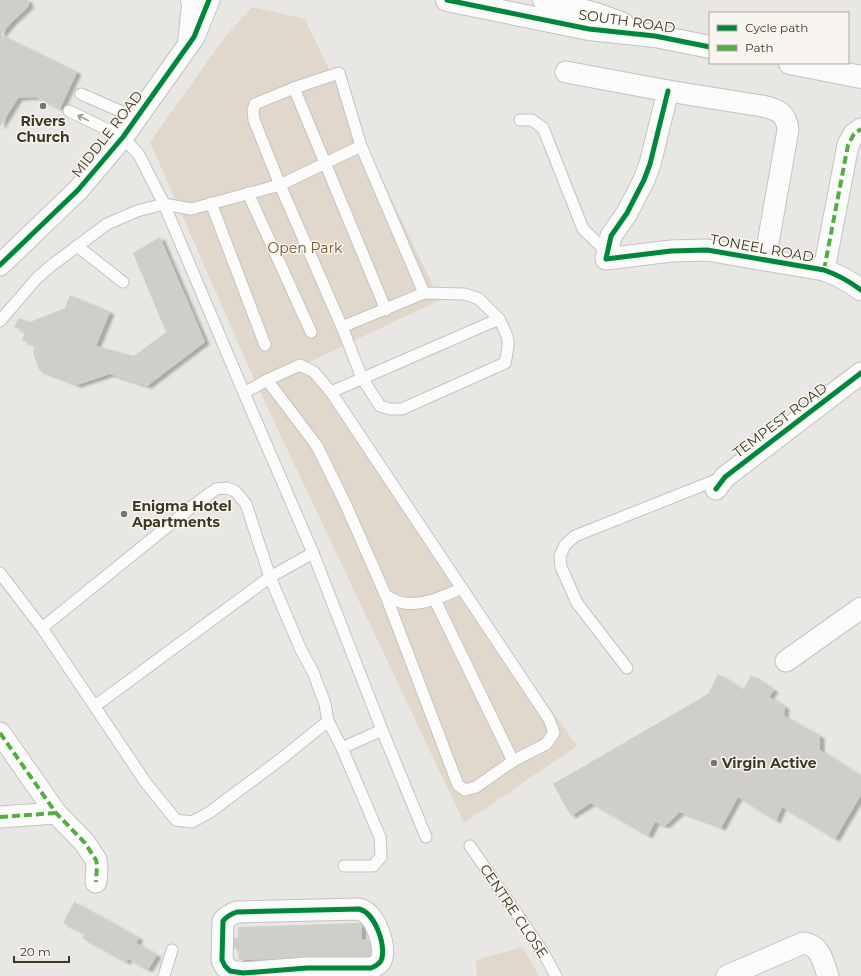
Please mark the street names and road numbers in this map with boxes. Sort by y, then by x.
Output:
street label: SOUTH ROAD [577,5,677,37]
street label: MIDDLE ROAD [67,87,147,181]
street label: TONEEL ROAD [709,230,815,266]
street label: TEMPEST ROAD [729,379,831,461]
street label: CENTRE CLOSE [476,861,552,961]

